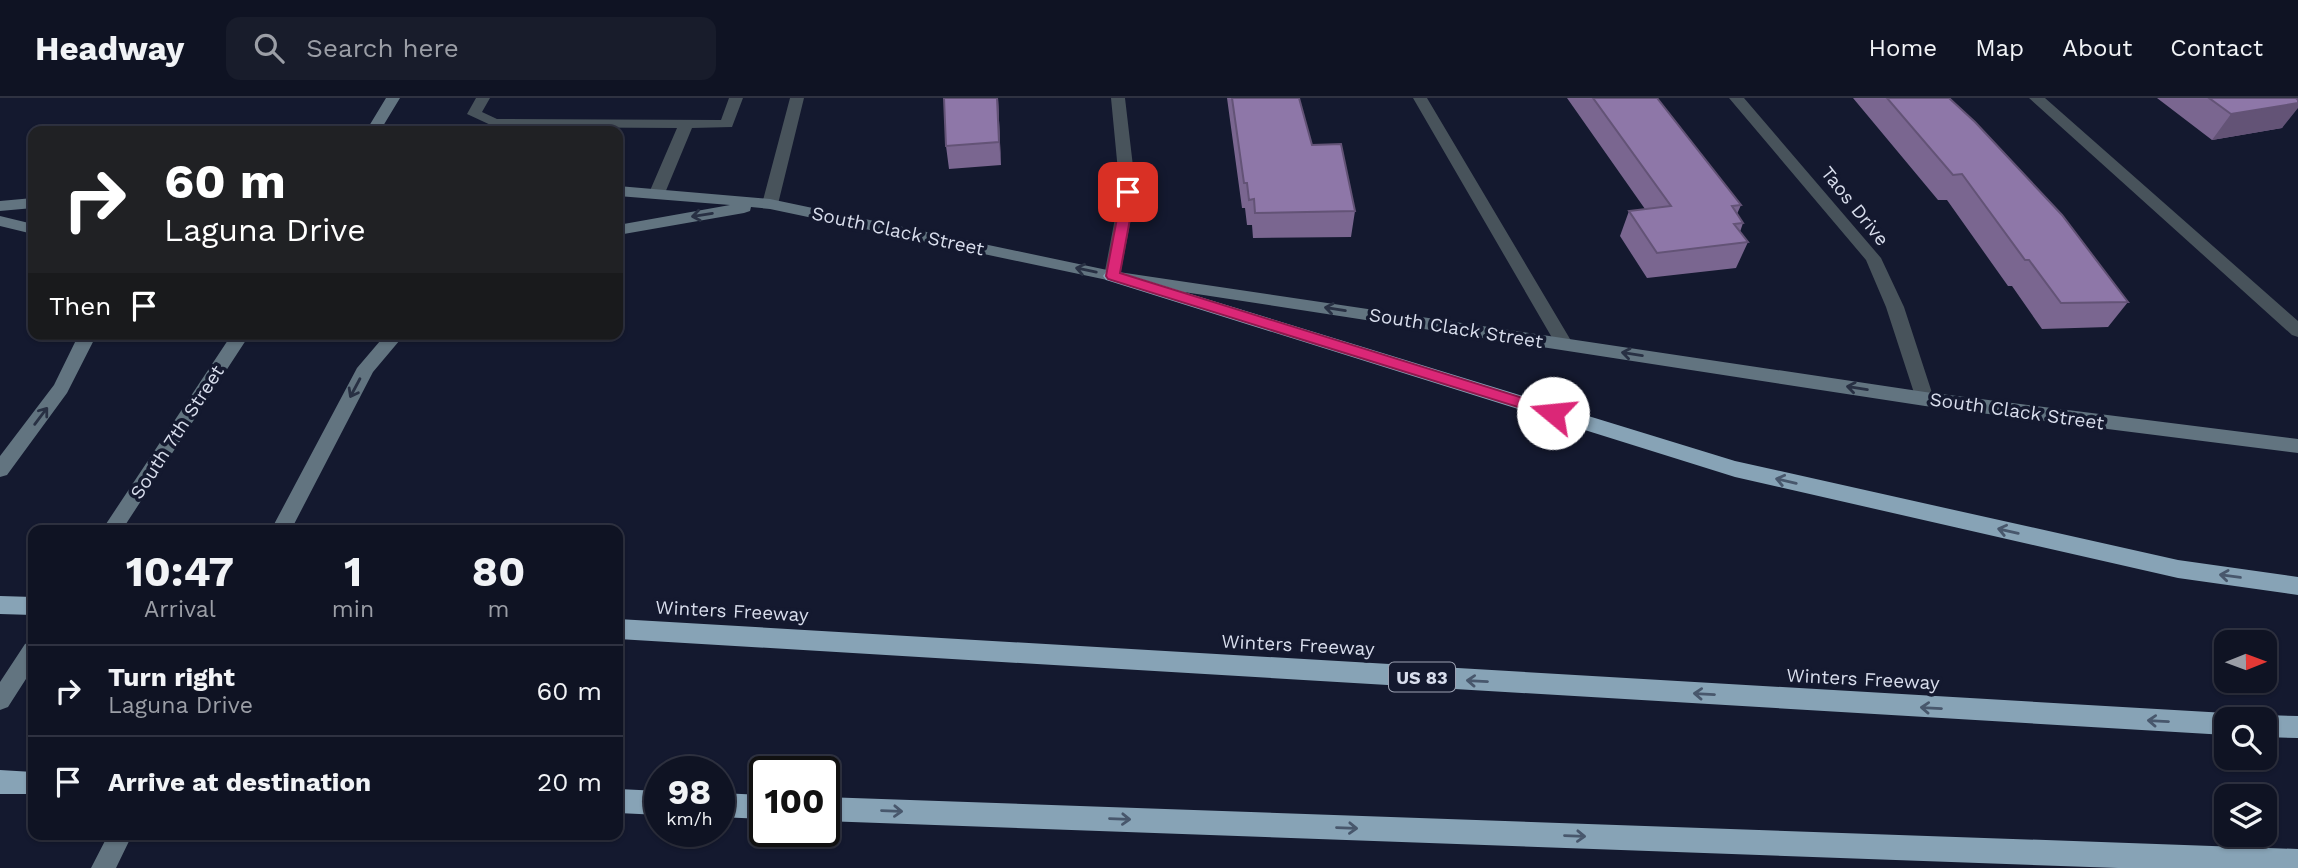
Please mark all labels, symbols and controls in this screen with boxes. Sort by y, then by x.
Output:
search box [226,17,716,80]
text: Headway [35,29,184,68]
icon: search [250,29,288,67]
text: Search here [306,33,459,63]
text: Home [1869,34,1937,62]
text: Map [1975,34,2024,62]
text: About [2062,34,2132,62]
text: Contact [2170,34,2263,62]
text: 60 m [164,152,286,210]
icon: right [49,154,140,245]
pin [1098,162,1158,222]
street label: Taos Drive [1816,162,1894,250]
icon: arrive [1109,173,1147,211]
street label: South Clack Street [810,201,986,261]
one-way arrow [691,209,714,222]
text: Laguna Drive [164,211,366,249]
one-way arrow [1075,263,1098,277]
icon: arrive [125,287,163,325]
text: Then [49,291,111,321]
one-way arrow [1324,303,1347,316]
street label: South Clack Street [1367,303,1545,353]
one-way arrow [1621,348,1644,361]
street label: South 7th Street [125,361,229,503]
position arrow [1516,376,1590,450]
one-way arrow [348,378,362,398]
one-way arrow [1846,382,1869,395]
street label: South Clack Street [1928,387,2106,435]
one-way arrow [33,407,48,425]
one-way arrow [1775,473,1798,487]
one-way arrow [1997,523,2020,537]
text: 10:47 [126,547,234,596]
text: 1 [344,547,362,596]
text: 80 [472,547,525,596]
one-way arrow [2220,570,2242,583]
text: Arrival [144,596,216,623]
text: min [332,596,374,623]
text: m [488,596,510,623]
street label: Winters Freeway [655,596,809,627]
street label: Winters Freeway [1221,630,1375,661]
north arrow [2214,630,2277,693]
map controls [2214,630,2277,847]
text: Turn right [108,662,235,692]
road number: US 83 [1389,662,1455,692]
street label: Winters Freeway [1786,664,1940,695]
icon: right [49,672,87,710]
one-way arrow [1465,674,1488,687]
text: 60 m [536,676,602,706]
one-way arrow [1692,688,1715,701]
text: Laguna Drive [108,692,253,719]
one-way arrow [1920,701,1942,714]
button: search [2214,707,2277,770]
one-way arrow [2147,714,2170,727]
speed limit sign: 100 [749,756,840,847]
icon: arrive [49,763,87,801]
text: Arrive at destination [108,767,371,797]
text: 20 m [537,767,602,797]
text: 98 [668,771,711,813]
button: layers [2214,784,2277,847]
one-way arrow [881,805,904,818]
text: km/h [666,808,713,829]
one-way arrow [1108,813,1131,826]
one-way arrow [1335,821,1358,834]
one-way arrow [1563,829,1586,842]

